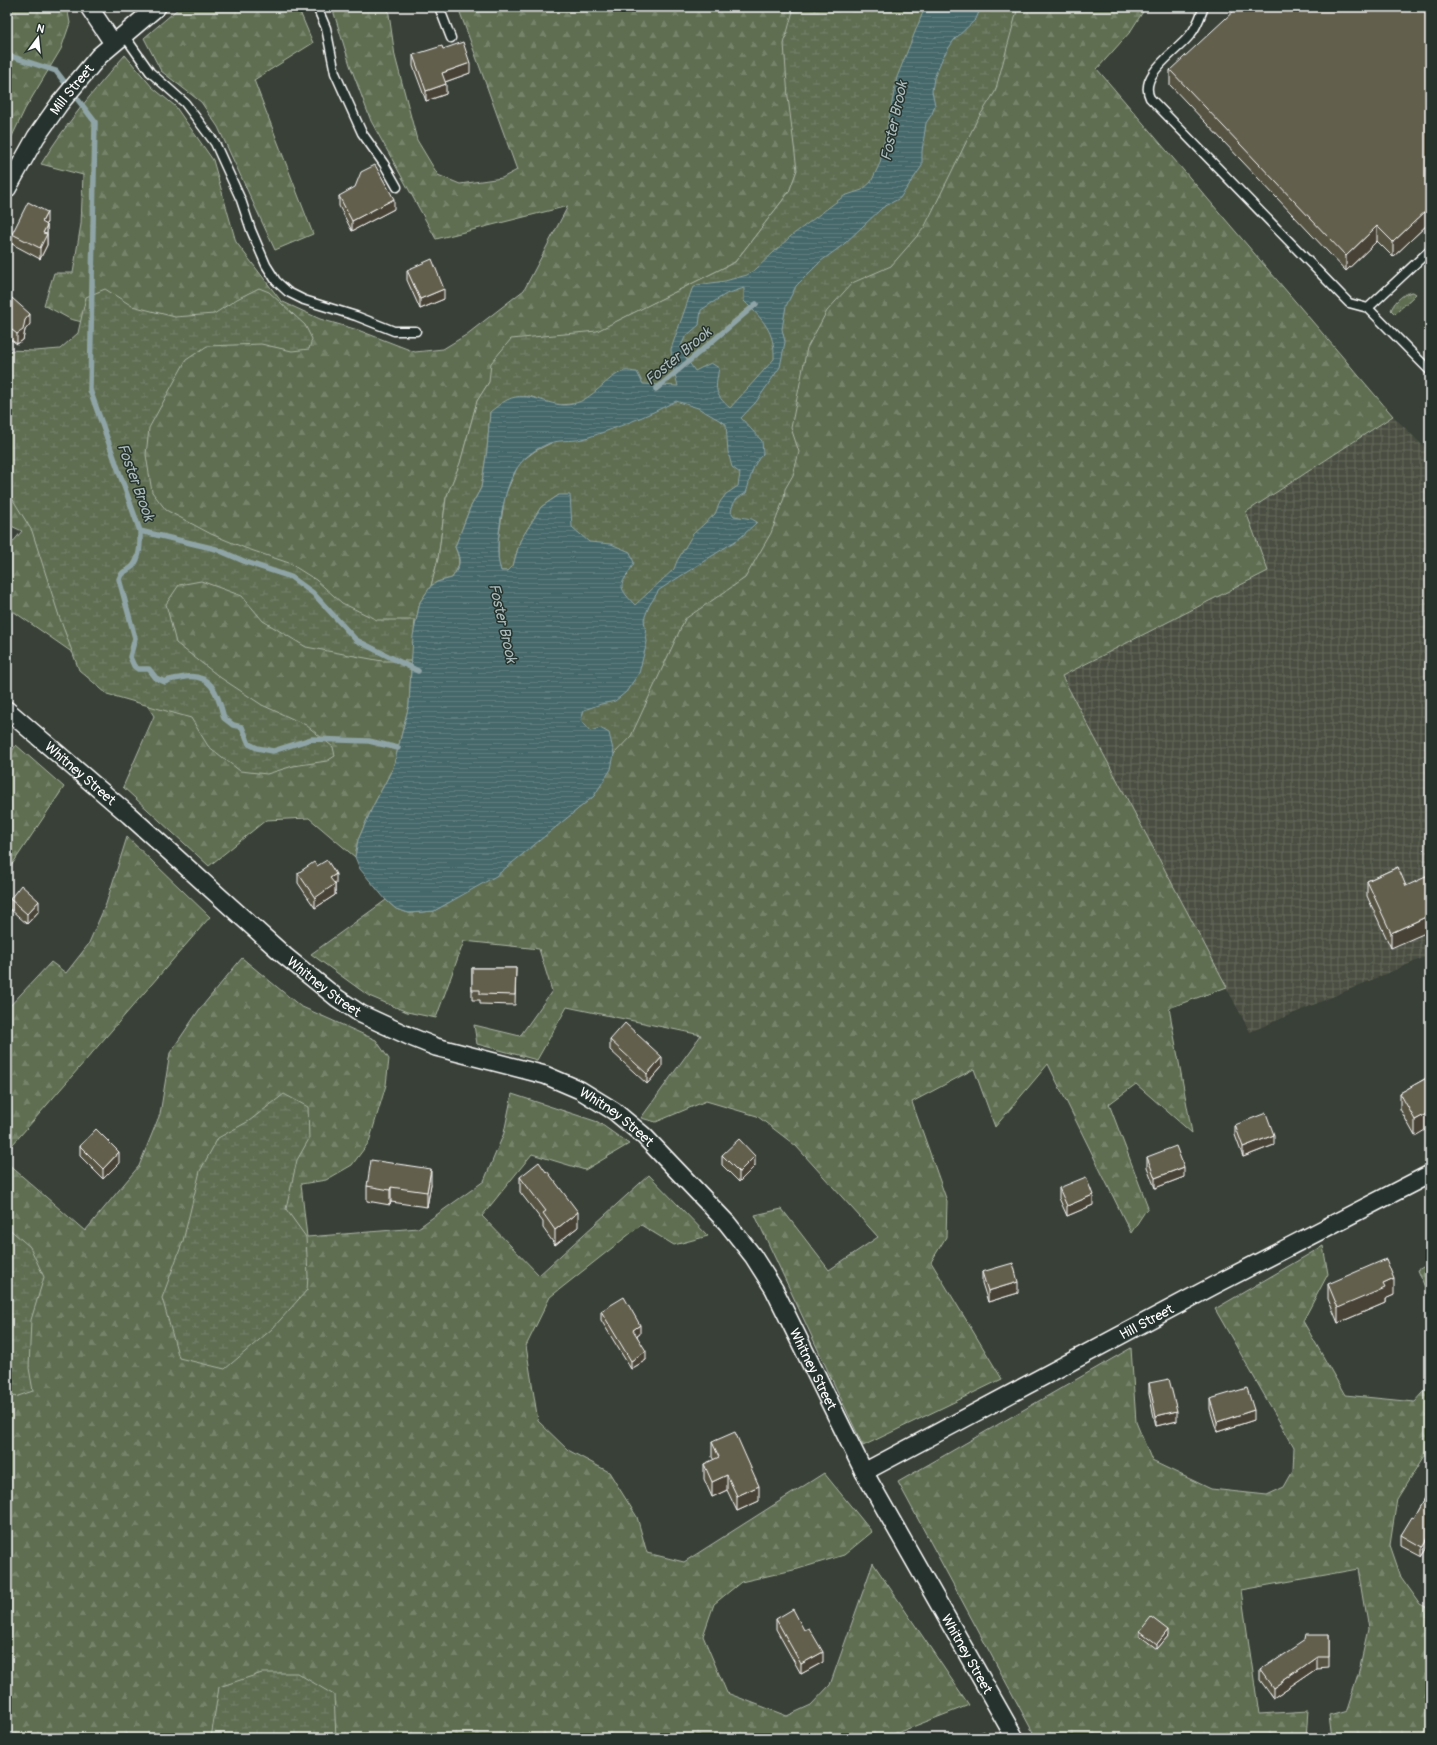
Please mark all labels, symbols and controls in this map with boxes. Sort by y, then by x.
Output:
north arrow [18,18,58,58]
text: N [35,22,46,36]
street label: Mill Street [46,61,98,118]
water label: Foster Brook [877,78,913,163]
water label: Foster Brook [641,322,717,390]
water label: Foster Brook [113,441,159,525]
water label: Foster Brook [484,582,521,666]
street label: Whitney Street [41,738,120,809]
street label: Whitney Street [284,953,364,1021]
street label: Whitney Street [576,1084,658,1150]
street label: Hill Street [1117,1300,1177,1343]
street label: Whitney Street [786,1326,840,1413]
street label: Whitney Street [938,1611,996,1697]

